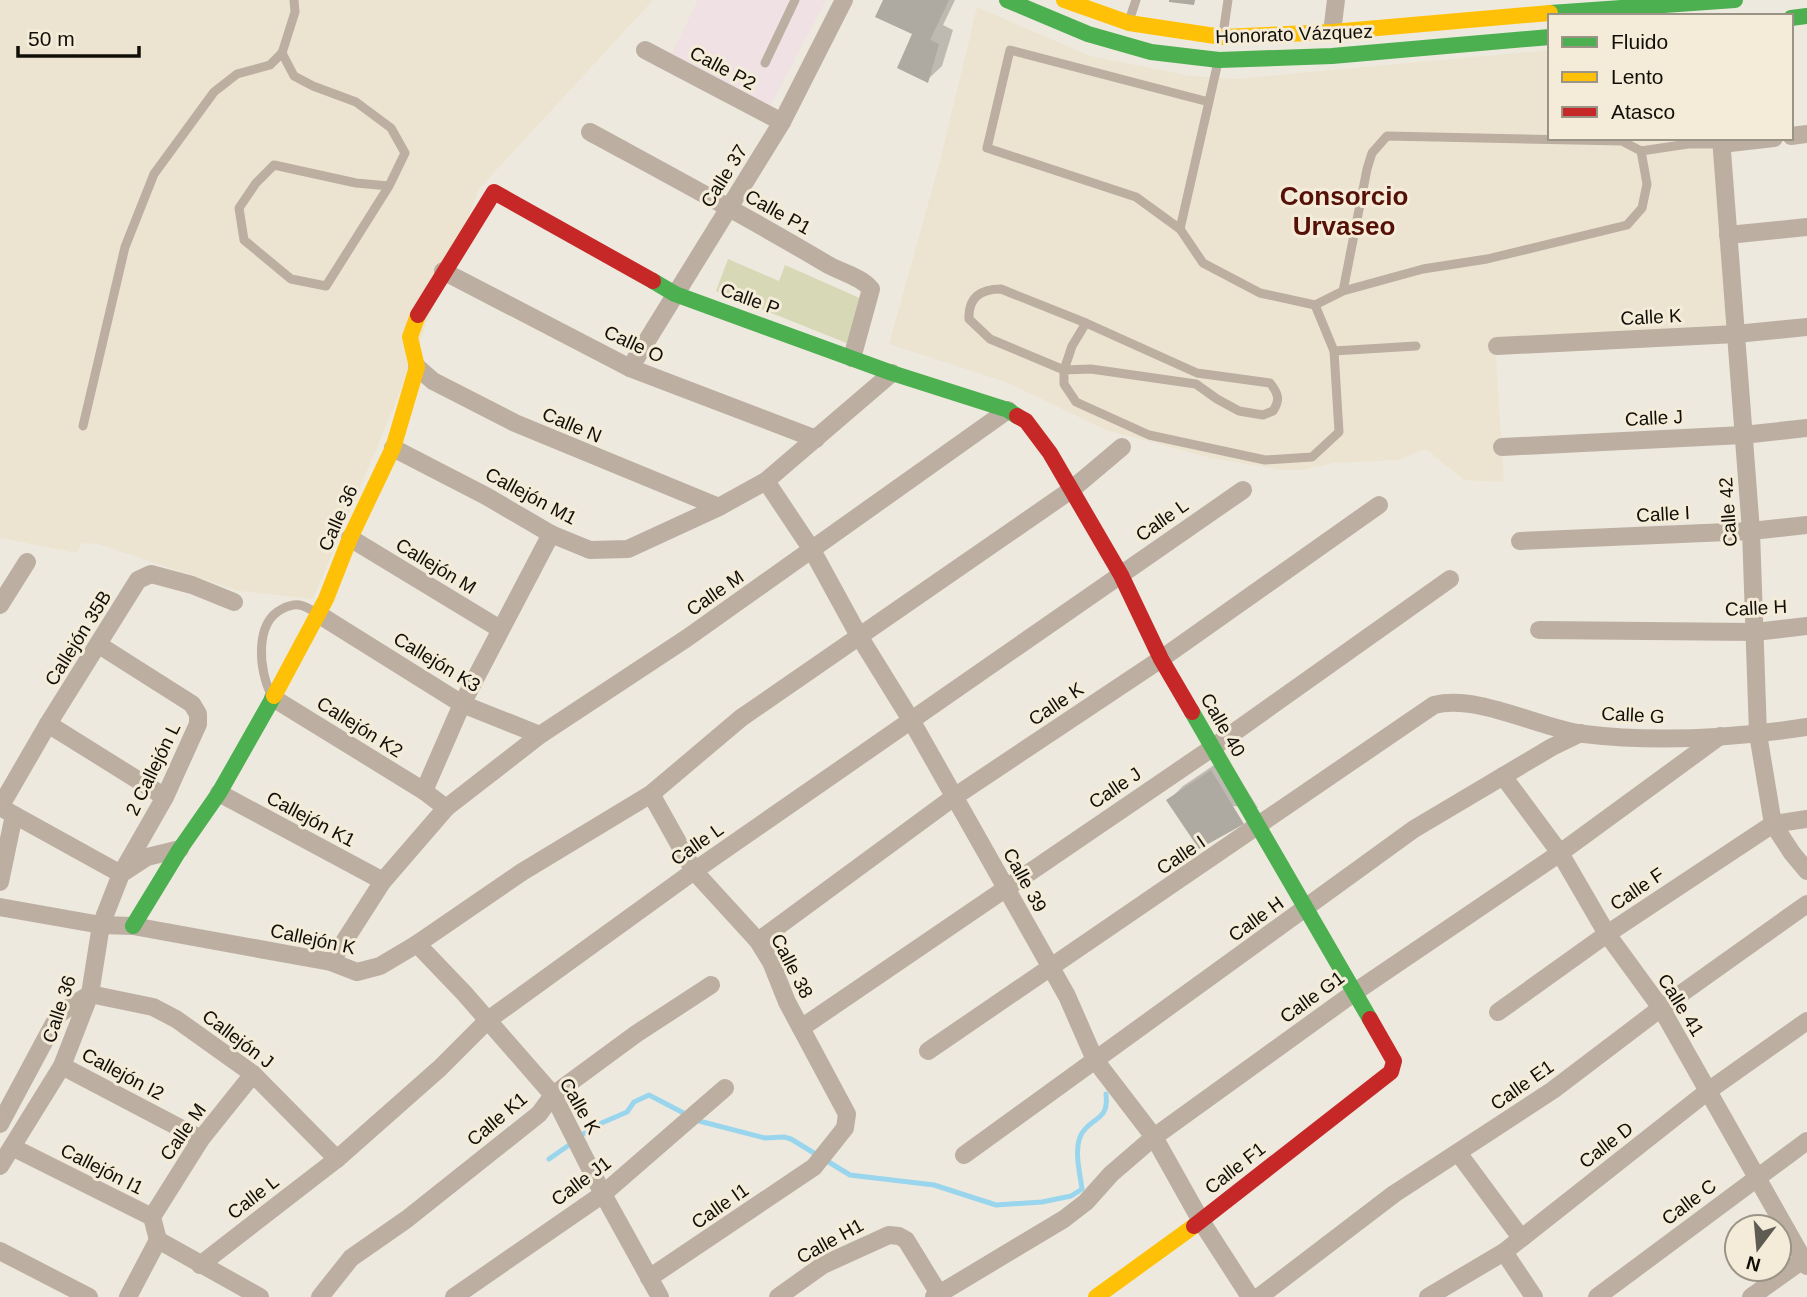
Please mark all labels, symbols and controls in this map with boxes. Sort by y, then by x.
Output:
scale bar [18,14,138,58]
legend [1548,14,1793,140]
street label: Honorato Vázquez [1215,21,1373,47]
text: 50 m [28,27,75,50]
text: Fluido [1611,30,1668,53]
street label: Calle P2 [686,42,760,94]
text: Lento [1611,65,1664,88]
text: Atasco [1611,100,1675,123]
street label: Calle 37 [697,141,751,211]
district label: Consorcio Urvaseo [1280,181,1408,241]
street label: Calle P1 [741,185,815,239]
street label: Calle P [718,279,782,319]
street label: Calle K [1620,305,1682,329]
street label: Calle O [601,321,667,367]
street label: Calle N [539,403,605,447]
street label: Calle J [1624,406,1684,430]
street label: Callejón M1 [482,463,580,529]
street label: Calle 42 [1715,476,1741,548]
street label: Calle 36 [314,482,362,554]
street label: Calle L [1132,494,1192,546]
street label: Calle I [1636,502,1690,526]
street label: Callejón M [392,534,480,598]
street label: Calle M [683,566,747,620]
street label: Callejón 35B [41,587,115,689]
street label: Calle H [1724,596,1788,620]
street label: Callejón K3 [390,628,484,696]
street label: Calle K [1025,678,1088,730]
street label: Calle 40 [1196,690,1250,760]
street label: Callejón K2 [313,692,407,762]
street label: Calle G [1601,703,1665,727]
street label: 2 Callejón L [122,719,184,819]
street label: Calle J [1085,763,1145,813]
street label: Callejón K1 [263,787,359,851]
street label: Calle L [667,818,727,870]
street label: Calle I [1153,831,1209,879]
street label: Calle 39 [999,844,1051,916]
street label: Calle F [1606,863,1668,915]
street label: Calle H [1225,892,1287,946]
street label: Callejón K [268,920,358,958]
street label: Calle 38 [767,930,817,1002]
street label: Calle G1 [1276,967,1348,1027]
street label: Calle 41 [1654,970,1708,1040]
street label: Calle 36 [38,973,80,1045]
street label: Callejón J [198,1006,278,1072]
street label: Callejón I2 [78,1044,168,1104]
street label: Calle E1 [1487,1056,1557,1114]
street label: Calle K [556,1074,605,1138]
street label: Calle K1 [463,1088,531,1150]
street label: Calle M [156,1100,210,1164]
street label: Calle D [1575,1118,1637,1172]
street label: Calle F1 [1201,1138,1269,1198]
street label: Callejón I1 [57,1139,147,1199]
street label: Calle J1 [547,1152,615,1210]
street label: Calle L [223,1171,283,1223]
street label: Calle C [1658,1175,1720,1229]
street label: Calle I1 [688,1179,752,1233]
north arrow [1723,1213,1793,1283]
street label: Calle H1 [793,1214,867,1268]
text: N [1744,1252,1763,1276]

